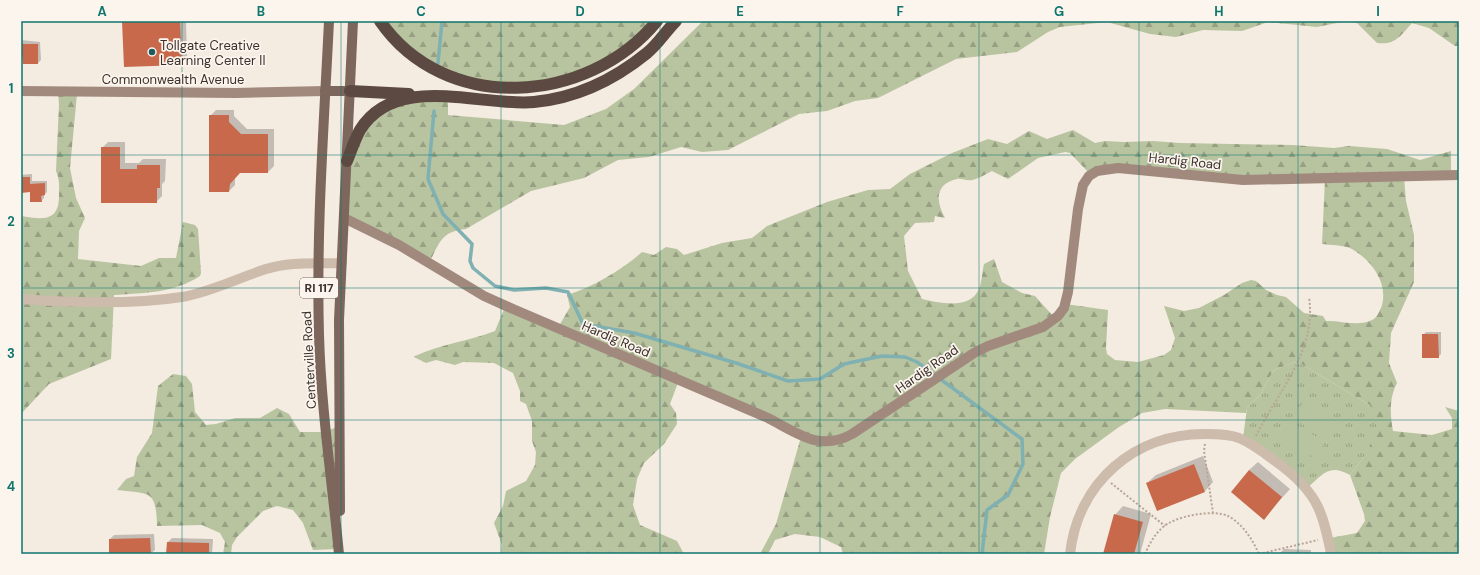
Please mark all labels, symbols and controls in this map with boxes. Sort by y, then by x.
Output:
text: A [97,3,107,20]
text: B [257,3,265,20]
text: C [416,3,426,20]
text: D [575,3,585,20]
text: E [736,3,744,20]
text: F [896,3,904,20]
text: G [1054,3,1064,20]
text: H [1214,3,1224,20]
text: I [1376,3,1380,20]
place label: Tollgate Creative Learning Center II [160,37,265,69]
marker: Tollgate Creative Learning Center II [147,47,157,57]
street label: Commonwealth Avenue [102,71,244,88]
text: 1 [9,80,13,97]
street label: Hardig Road [1148,149,1222,173]
text: 2 [7,213,15,230]
road number: RI 117 [300,278,338,298]
street label: Centerville Road [298,311,320,409]
street label: Hardig Road [579,317,653,361]
street label: Hardig Road [892,341,962,397]
text: 3 [7,345,15,362]
text: 4 [7,478,15,495]

